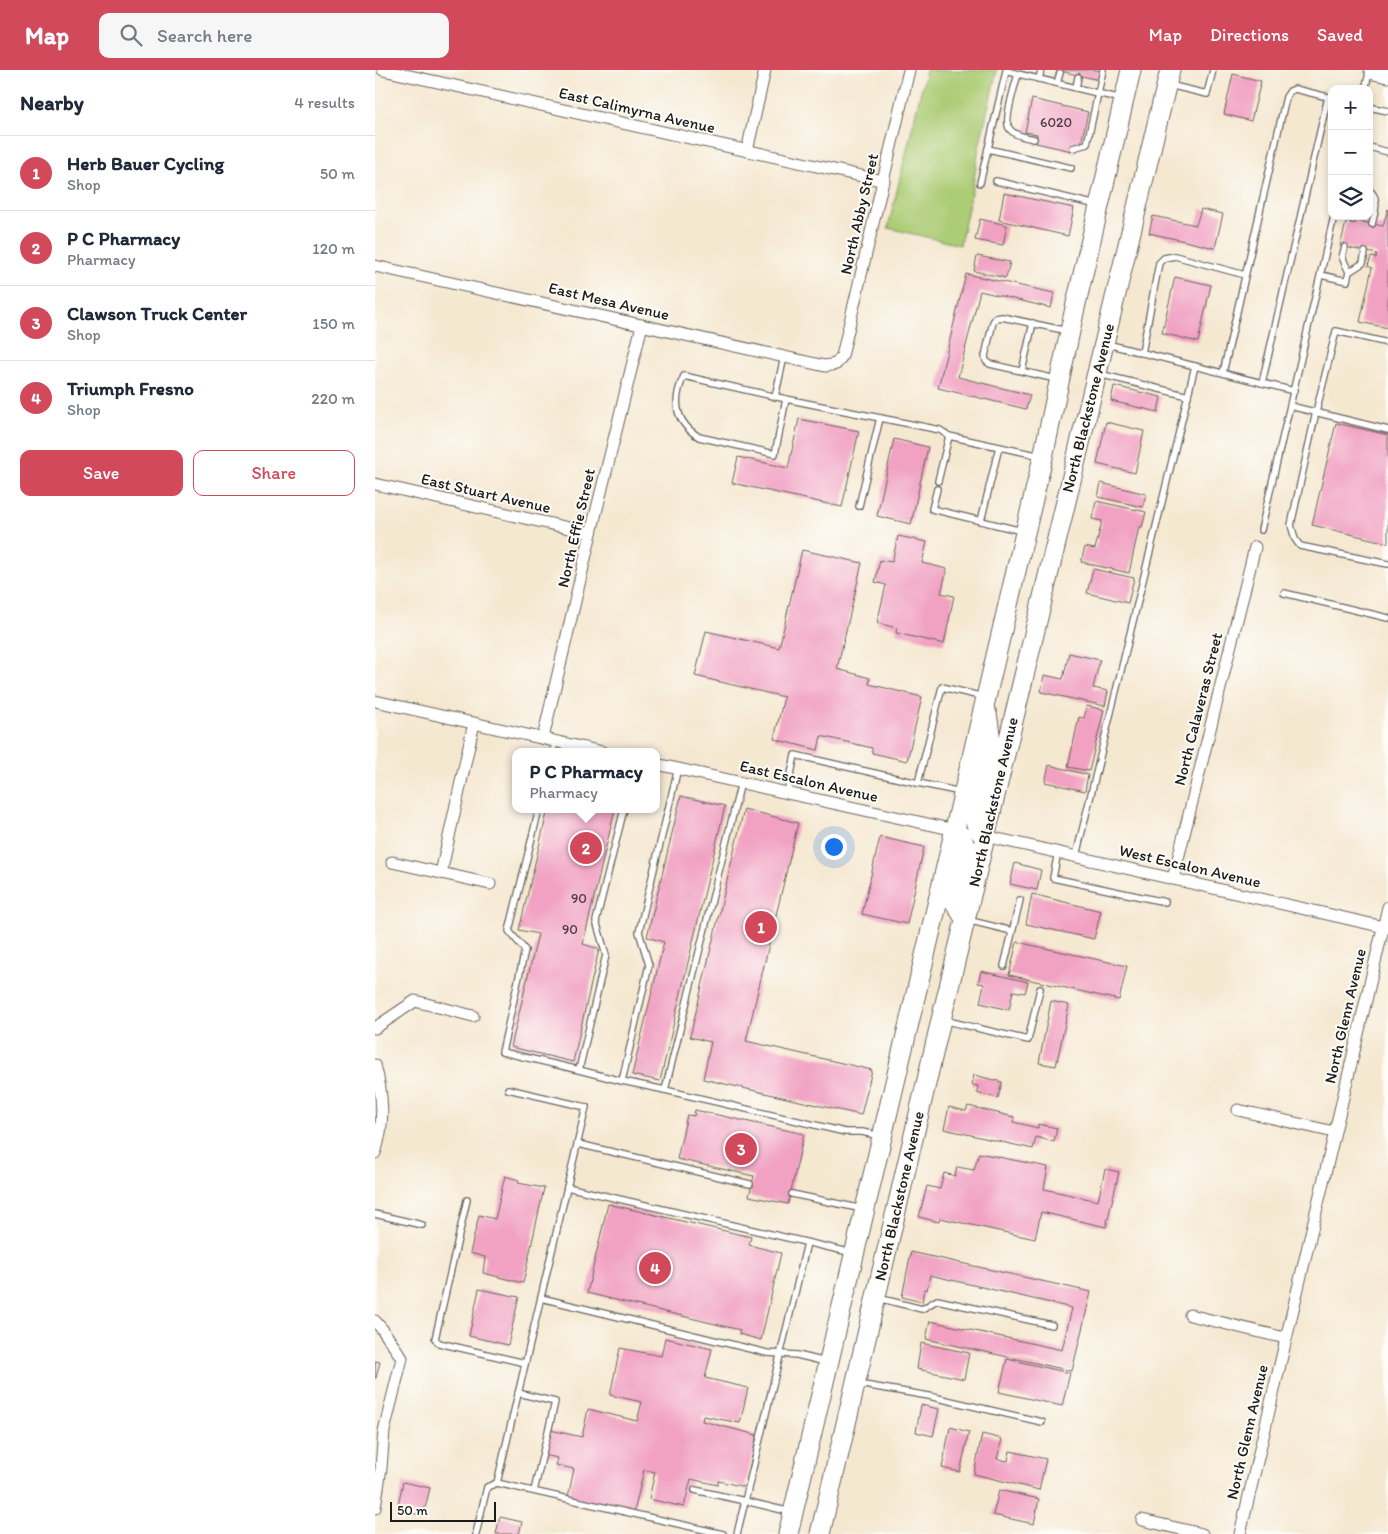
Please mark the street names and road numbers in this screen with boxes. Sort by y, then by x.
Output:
street label: East Calimyrna Avenue [557,83,717,137]
street label: North Abby Street [836,152,882,276]
street label: East Mesa Avenue [547,278,671,324]
street label: North Blackstone Avenue [1058,321,1118,495]
street label: North Effie Street [553,467,599,589]
street label: East Stuart Avenue [419,469,553,517]
street label: North Calaveras Street [1170,630,1226,788]
street label: North Blackstone Avenue [964,715,1022,889]
street label: East Escalon Avenue [738,756,880,806]
street label: West Escalon Avenue [1117,840,1263,892]
street label: North Glenn Avenue [1320,947,1370,1085]
street label: North Blackstone Avenue [870,1109,928,1283]
street label: North Glenn Avenue [1222,1363,1272,1501]

